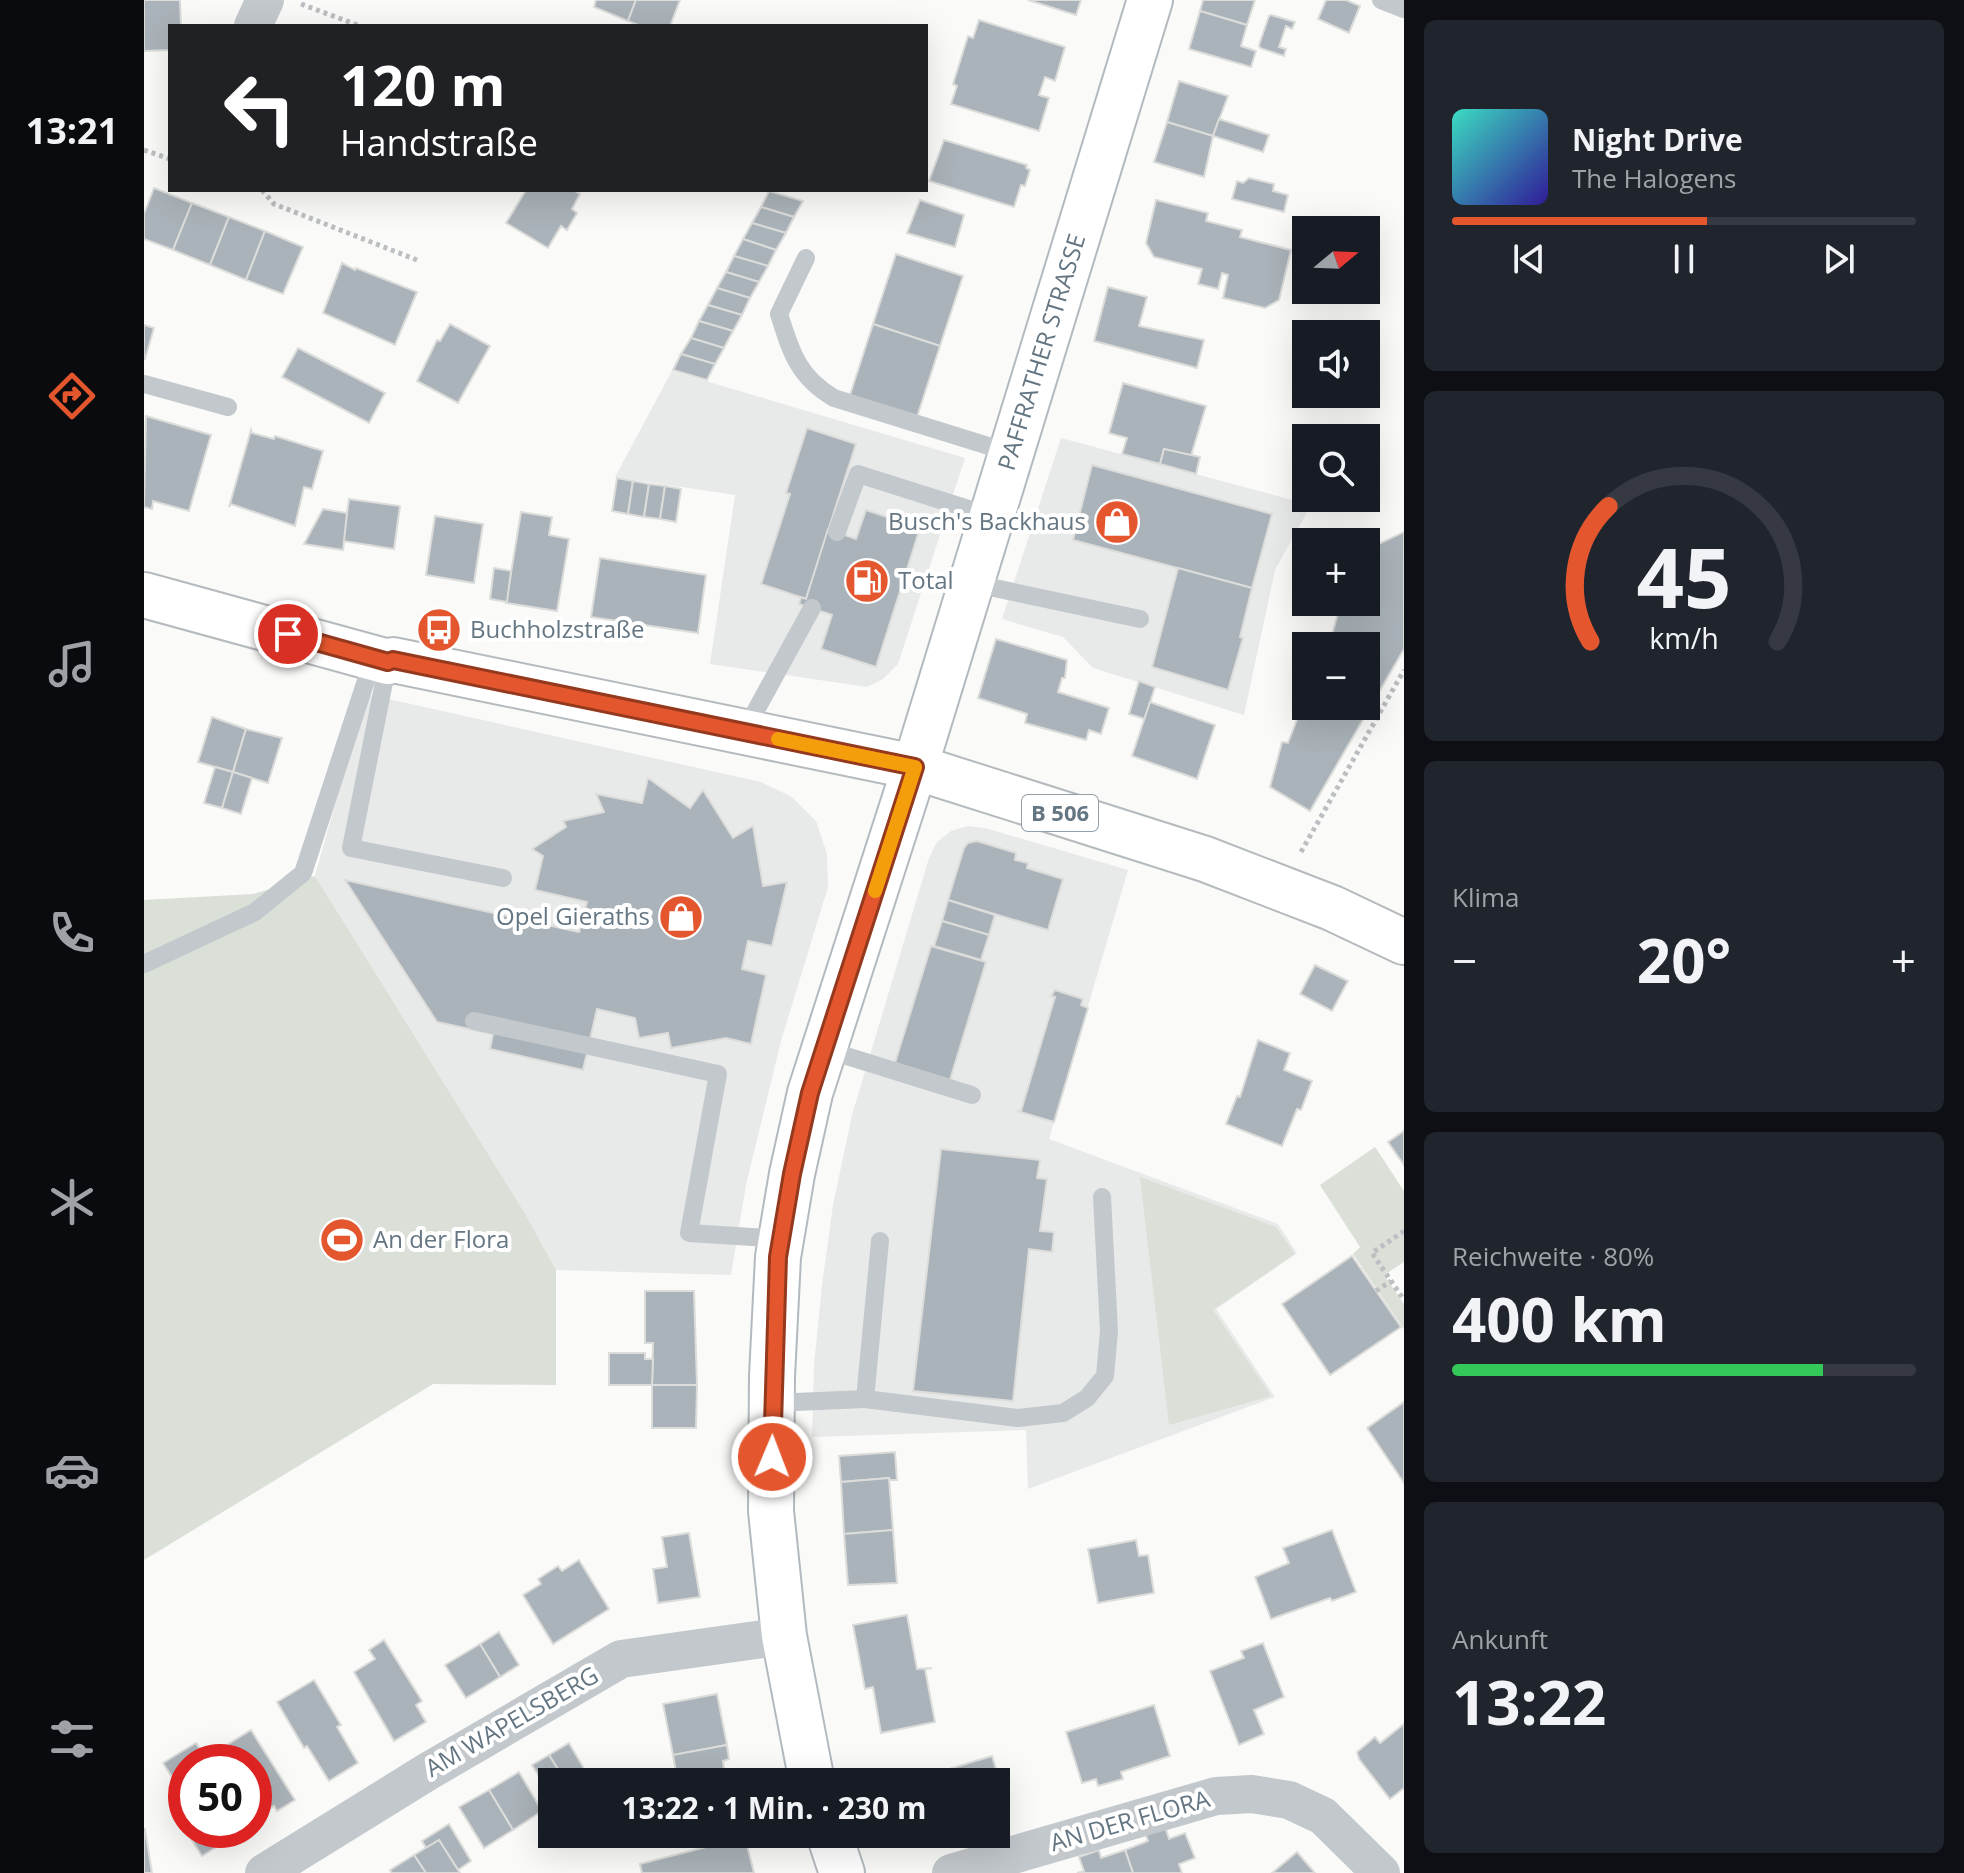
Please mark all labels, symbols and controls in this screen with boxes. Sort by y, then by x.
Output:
text: 120 m [340,46,506,122]
icon: left [208,56,312,160]
text: 13:21 [26,106,118,155]
text: Handstraße [340,118,538,167]
text: Night Drive [1572,119,1743,160]
text: The Halogens [1572,160,1737,196]
north arrow [1292,216,1380,304]
map controls [1292,216,1380,720]
street label: PAFFRATHER STRASSE [989,229,1092,474]
icon: previous [1507,237,1551,281]
icon: pause [1662,237,1706,281]
icon: next [1817,237,1861,281]
button: sound [1292,320,1380,408]
icon: directions [44,368,100,424]
button: search [1292,424,1380,512]
shop icon: Busch's Backhaus [1093,498,1141,546]
place label: Busch's Backhaus [888,504,1086,537]
text: 45 [1636,518,1732,631]
button: + [1292,528,1380,616]
fuel station icon: Total [843,557,891,605]
place label: Total [898,563,954,596]
pin [254,600,322,668]
bus stop icon: Buchholzstraße [415,606,463,654]
icon: arrive [266,612,310,656]
place label: Buchholzstraße [470,612,644,645]
text: km/h [1649,618,1719,657]
button: − [1292,632,1380,720]
icon: music [44,636,100,692]
road number: B 506 [1022,795,1098,831]
text: Klima [1452,879,1520,915]
shop icon: Opel Gieraths [657,893,705,941]
place label: Opel Gieraths [496,899,650,932]
icon: phone [44,905,100,961]
text: 20° [1637,919,1731,1001]
text: − [1452,930,1477,990]
text: + [1891,930,1916,990]
icon: climate [44,1174,100,1230]
sports icon: An der Flora [318,1216,366,1264]
place label: An der Flora [373,1222,509,1255]
text: Reichweite · 80% [1452,1238,1654,1274]
text: 400 km [1452,1278,1667,1360]
position arrow [730,1415,814,1499]
icon: car [44,1442,100,1498]
text: Ankunft [1452,1621,1548,1657]
street label: AM WAPELSBERG [419,1658,604,1784]
text: 13:22 [1452,1661,1606,1743]
icon: filters [44,1711,100,1767]
speed limit sign: 50 [168,1744,272,1848]
street label: AN DER FLORA [1046,1781,1214,1858]
text: 13:22 · 1 Min. · 230 m [622,1787,926,1828]

